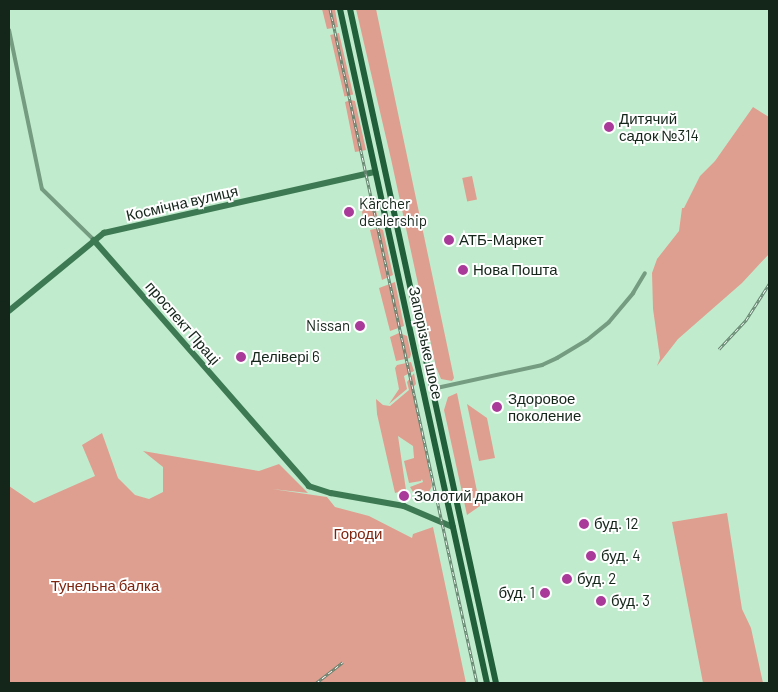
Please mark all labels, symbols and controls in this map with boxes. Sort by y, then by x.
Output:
place label: Дитячий садок №314 [619,109,699,144]
marker: Дитячий садок №314 [603,121,615,133]
street label: Космічна вулиця [124,181,240,225]
place label: Kärcher dealership [359,194,427,229]
marker: Kärcher dealership [343,206,355,218]
place label: АТБ-Маркет [459,231,544,249]
marker: АТБ-Маркет [443,234,455,246]
place label: Нова Пошта [473,261,558,279]
marker: Нова Пошта [457,264,469,276]
street label: проспект Праці [142,278,224,368]
street label: Запорізьке шосе [405,285,447,401]
place label: Nissan [306,317,350,335]
marker: Nissan [354,320,366,332]
place label: Делівері 6 [251,348,320,366]
marker: Делівері 6 [235,351,247,363]
place label: Здоровое поколение [508,389,581,424]
marker: Здоровое поколение [490,400,504,414]
place label: Золотий дракон [414,487,523,505]
marker: Золотий дракон [398,490,410,502]
place label: буд. 12 [594,515,638,533]
marker: буд. 12 [578,518,590,530]
park label: Городи [334,525,382,543]
place label: буд. 4 [601,547,640,565]
marker: буд. 4 [585,550,597,562]
place label: буд. 2 [577,570,616,588]
marker: буд. 2 [561,573,573,585]
park label: Тунельна балка [51,577,159,595]
place label: буд. 1 [499,584,535,602]
marker: буд. 1 [539,587,551,599]
place label: буд. 3 [611,592,650,610]
marker: буд. 3 [595,595,607,607]

